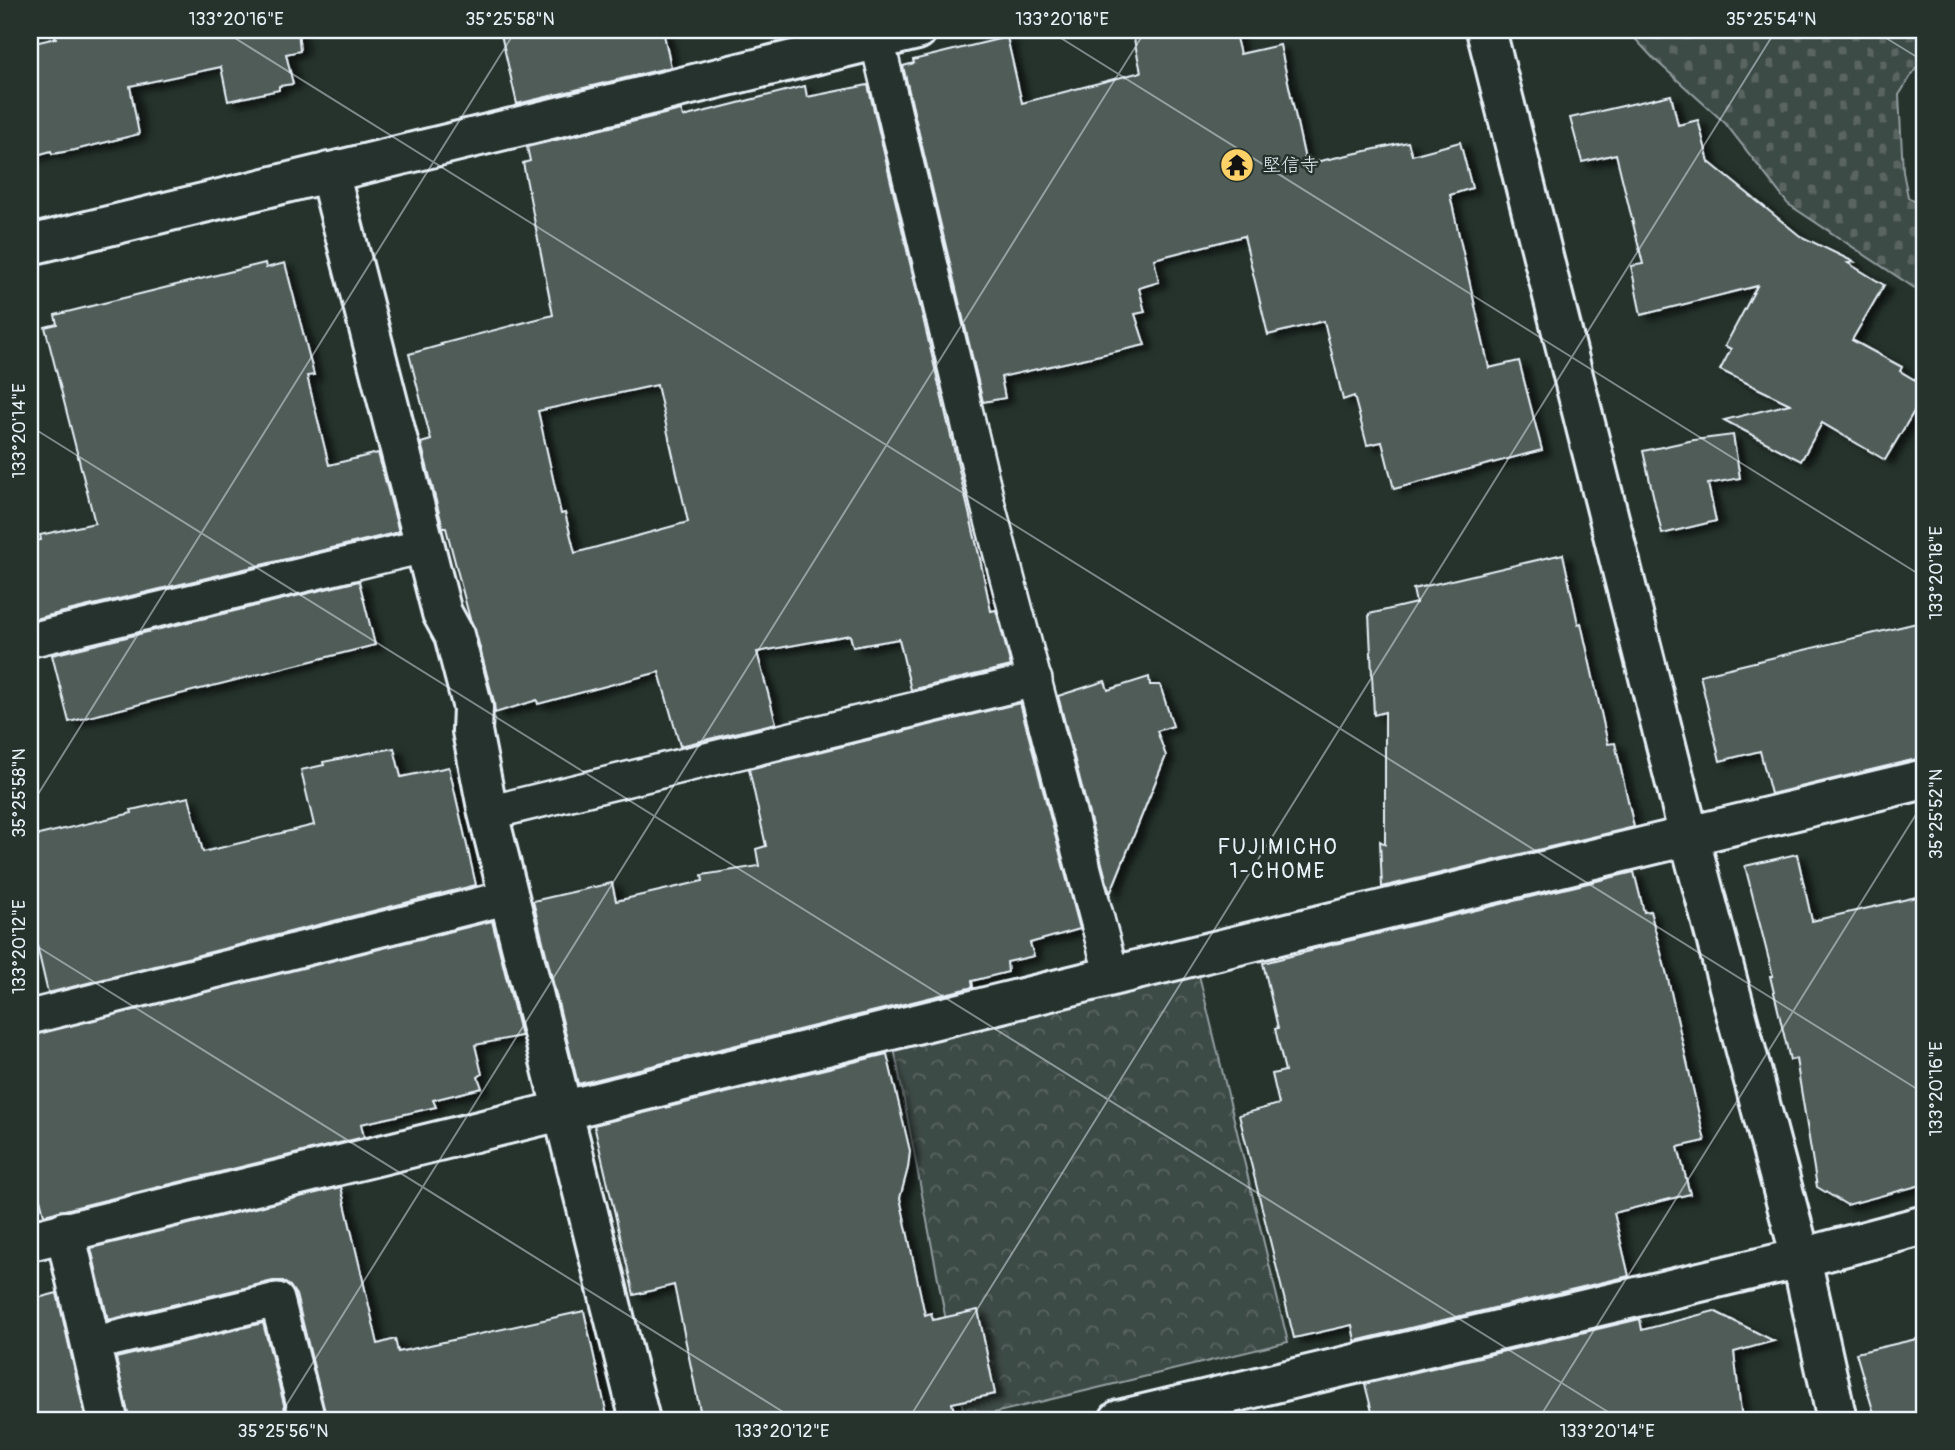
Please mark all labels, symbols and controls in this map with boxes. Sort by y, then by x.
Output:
text: 133°20'16"E [188,8,284,31]
text: 35°25'58"N [465,8,555,31]
text: 133°20'18"E [1015,8,1109,31]
text: 35°25'54"N [1726,8,1816,31]
temple icon: 堅信寺 [1218,146,1256,184]
place label: 堅信寺 [1262,153,1319,177]
text: 133°20'14"E [8,383,31,479]
text: 133°20'18"E [1925,526,1948,620]
text: 35°25'58"N [8,748,31,838]
text: 35°25'52"N [1925,769,1948,859]
district label: FUJIMICHO 1-CHOME [1217,834,1339,885]
text: 133°20'12"E [8,900,31,994]
text: 133°20'16"E [1925,1041,1948,1137]
text: 35°25'56"N [238,1420,328,1443]
text: 133°20'12"E [735,1420,829,1443]
text: 133°20'14"E [1559,1420,1655,1443]

